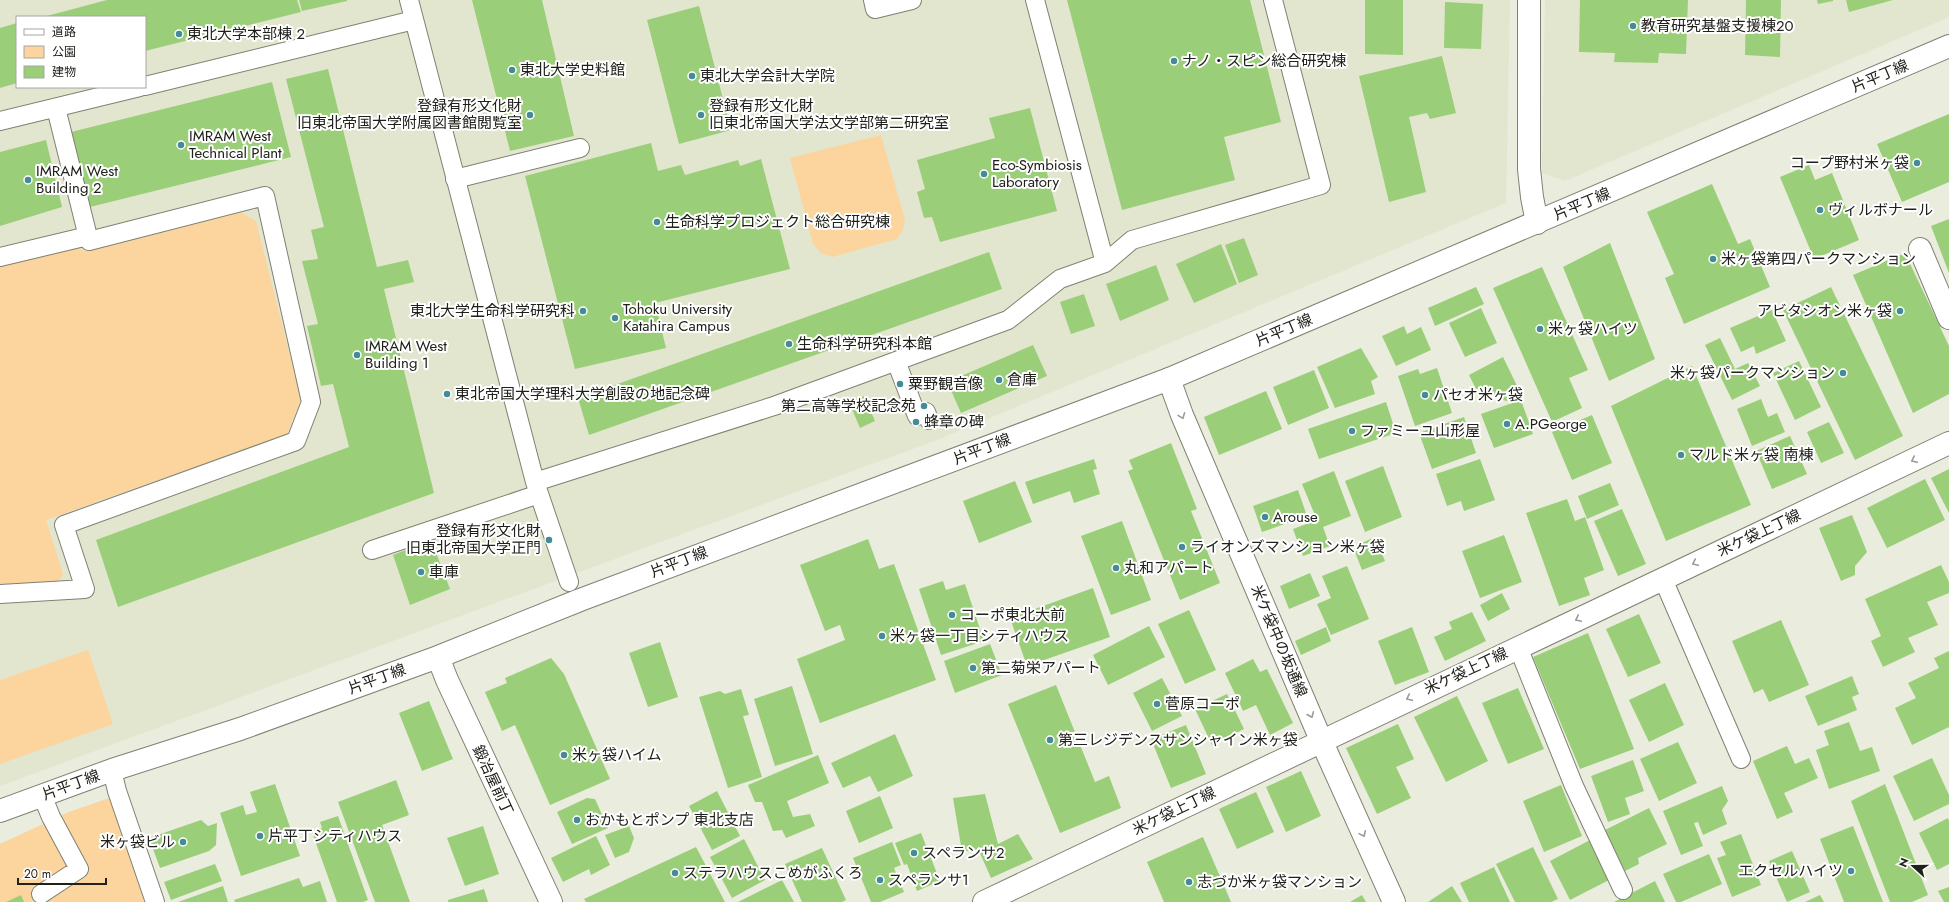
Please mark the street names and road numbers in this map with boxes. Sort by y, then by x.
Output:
street label: 片平丁線 [1848,54,1912,98]
street label: 片平丁線 [1550,182,1614,226]
street label: 片平丁線 [1252,308,1316,352]
street label: 片平丁線 [950,428,1014,470]
street label: 米ケ袋上丁線 [1714,504,1804,562]
street label: 片平丁線 [647,541,711,583]
street label: 米ケ袋中の坂通線 [1245,581,1313,701]
street label: 米ケ袋上丁線 [1421,642,1511,700]
street label: 片平丁線 [345,658,409,700]
street label: 鍛冶屋前丁 [467,741,519,819]
street label: 片平丁線 [39,764,103,806]
street label: 米ケ袋上丁線 [1129,781,1219,841]

